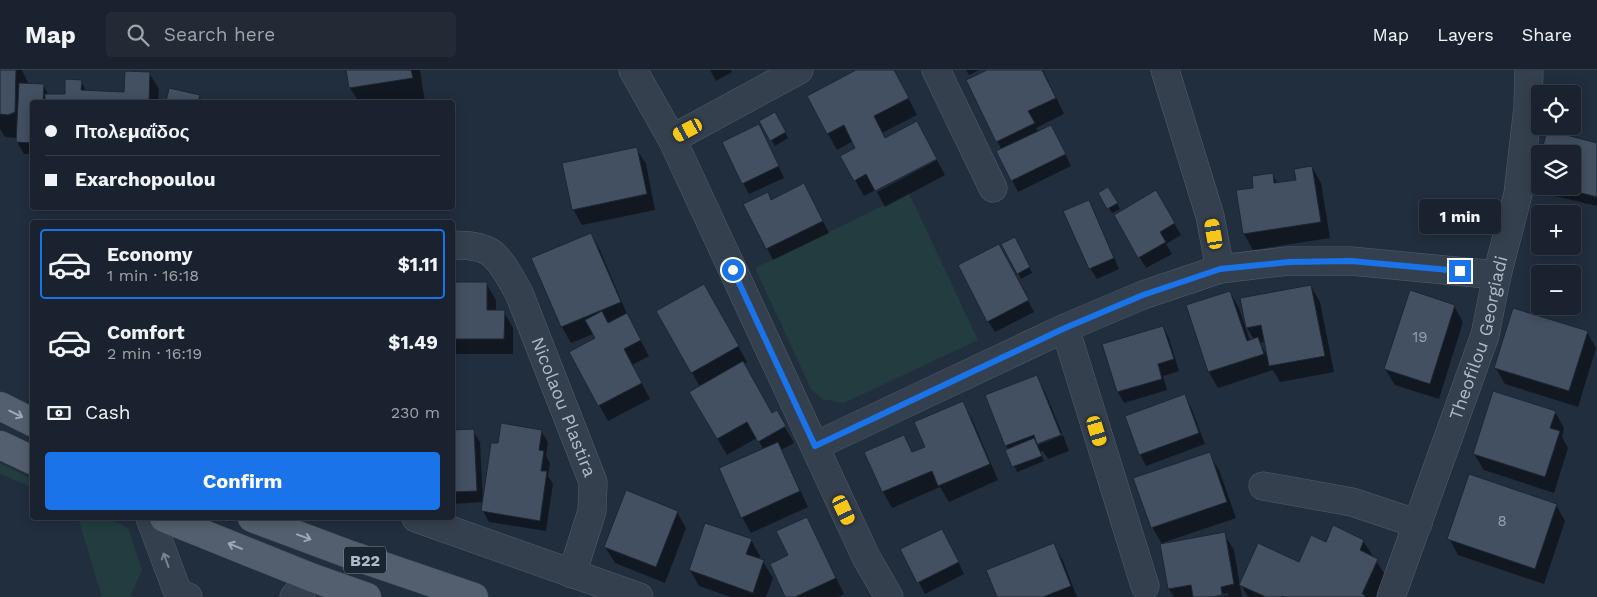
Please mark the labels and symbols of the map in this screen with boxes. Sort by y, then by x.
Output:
car [671,116,704,144]
callout: 1 min [1419,198,1501,234]
car [1204,218,1223,250]
street label: Theofilou Georgiadi [1444,253,1512,422]
route start [722,259,744,281]
route end [1449,260,1471,282]
house number: 19 [1412,328,1428,346]
street label: Nicolaou Plastira [527,334,601,480]
one-way arrow [8,410,23,419]
car [1085,414,1108,448]
car [830,493,857,527]
house number: 8 [1497,512,1507,530]
one-way arrow [295,533,311,542]
one-way arrow [228,541,243,551]
road number: B22 [344,546,386,574]
one-way arrow [161,553,170,569]

